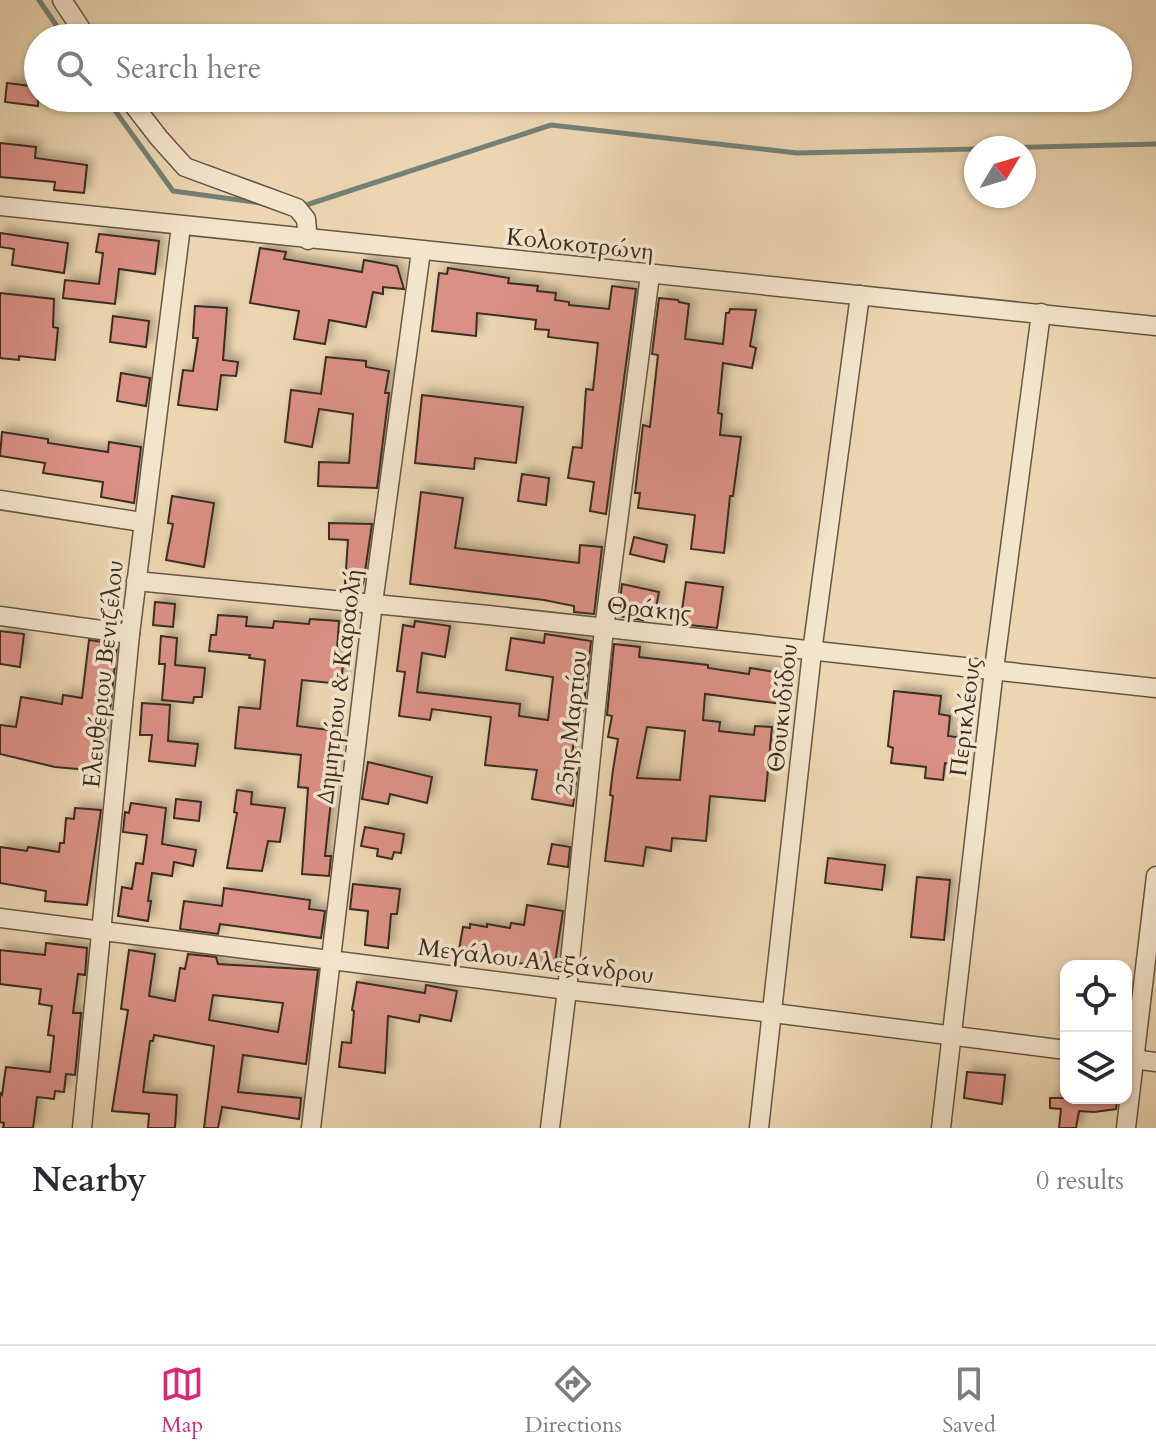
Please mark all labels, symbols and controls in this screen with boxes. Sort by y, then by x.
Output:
search box [24,24,1132,112]
icon: search [52,46,96,90]
text: Search here [116,48,261,89]
north arrow [964,136,1036,208]
street label: Κολοκοτρώνη [505,220,655,269]
street label: Ελευθέριου Βενιζέλου [75,558,132,790]
street label: Δημητρίου & Καραολή [309,566,370,806]
street label: Θράκης [605,589,693,630]
street label: Θουκυδίδου [759,642,806,774]
street label: 25ης Μαρτίου [547,649,596,797]
street label: Περικλέους [942,656,989,778]
street label: Μεγάλου Αλεξάνδρου [416,931,656,992]
map controls [1060,960,1132,1104]
button: locate [1060,960,1132,1032]
button: layers [1060,1032,1132,1104]
text: Nearby [32,1157,147,1203]
text: 0 results [1036,1163,1124,1198]
tab: Map [160,1362,204,1440]
tab: Directions [525,1362,622,1440]
tab: Saved [942,1362,996,1440]

